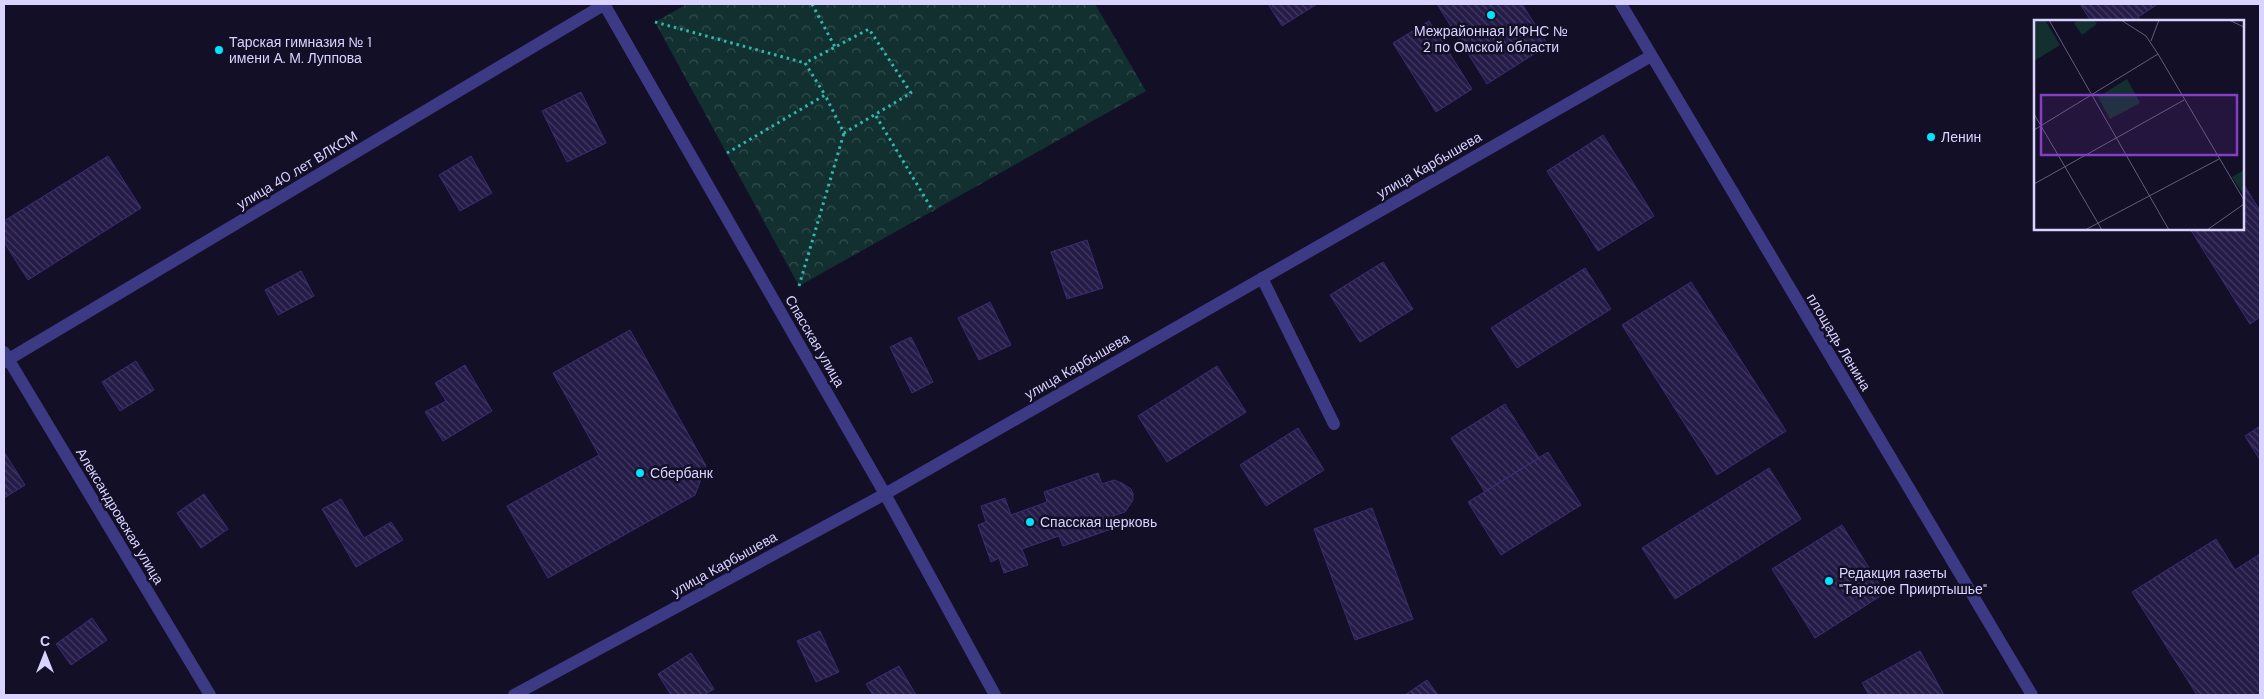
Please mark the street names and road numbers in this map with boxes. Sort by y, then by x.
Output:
street label: улица 40 лет ВЛКСМ [233,127,361,213]
street label: улица Карбышева [1373,128,1485,202]
street label: площадь Ленина [1803,290,1875,394]
street label: Спасская улица [781,292,849,390]
street label: улица Карбышева [1021,329,1133,403]
street label: Александровская улица [72,444,168,588]
street label: улица Карбышева [668,527,780,601]

